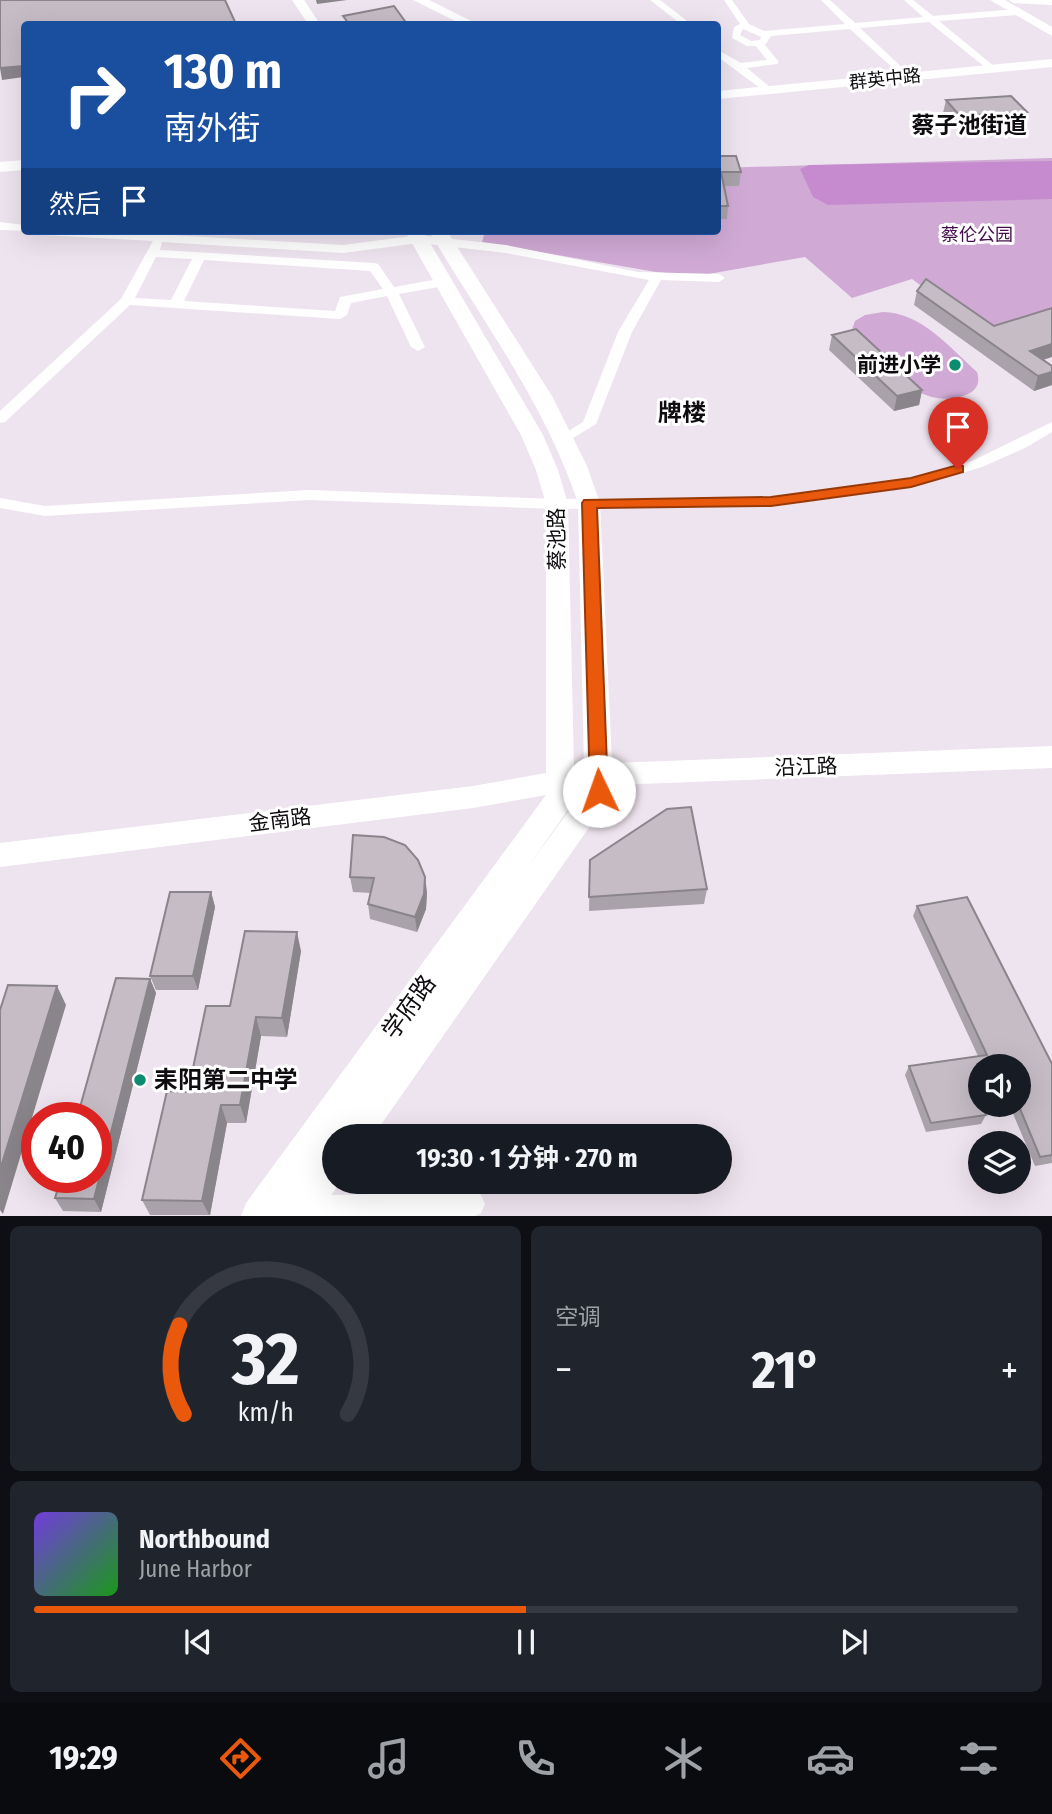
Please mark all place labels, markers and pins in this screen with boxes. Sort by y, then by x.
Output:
place label: 前进小学 [857,352,941,378]
marker: 前进小学 [947,357,963,373]
pin [928,397,988,469]
place label: 耒阳第二中学 [154,1066,298,1094]
marker: 耒阳第二中学 [132,1072,148,1088]

